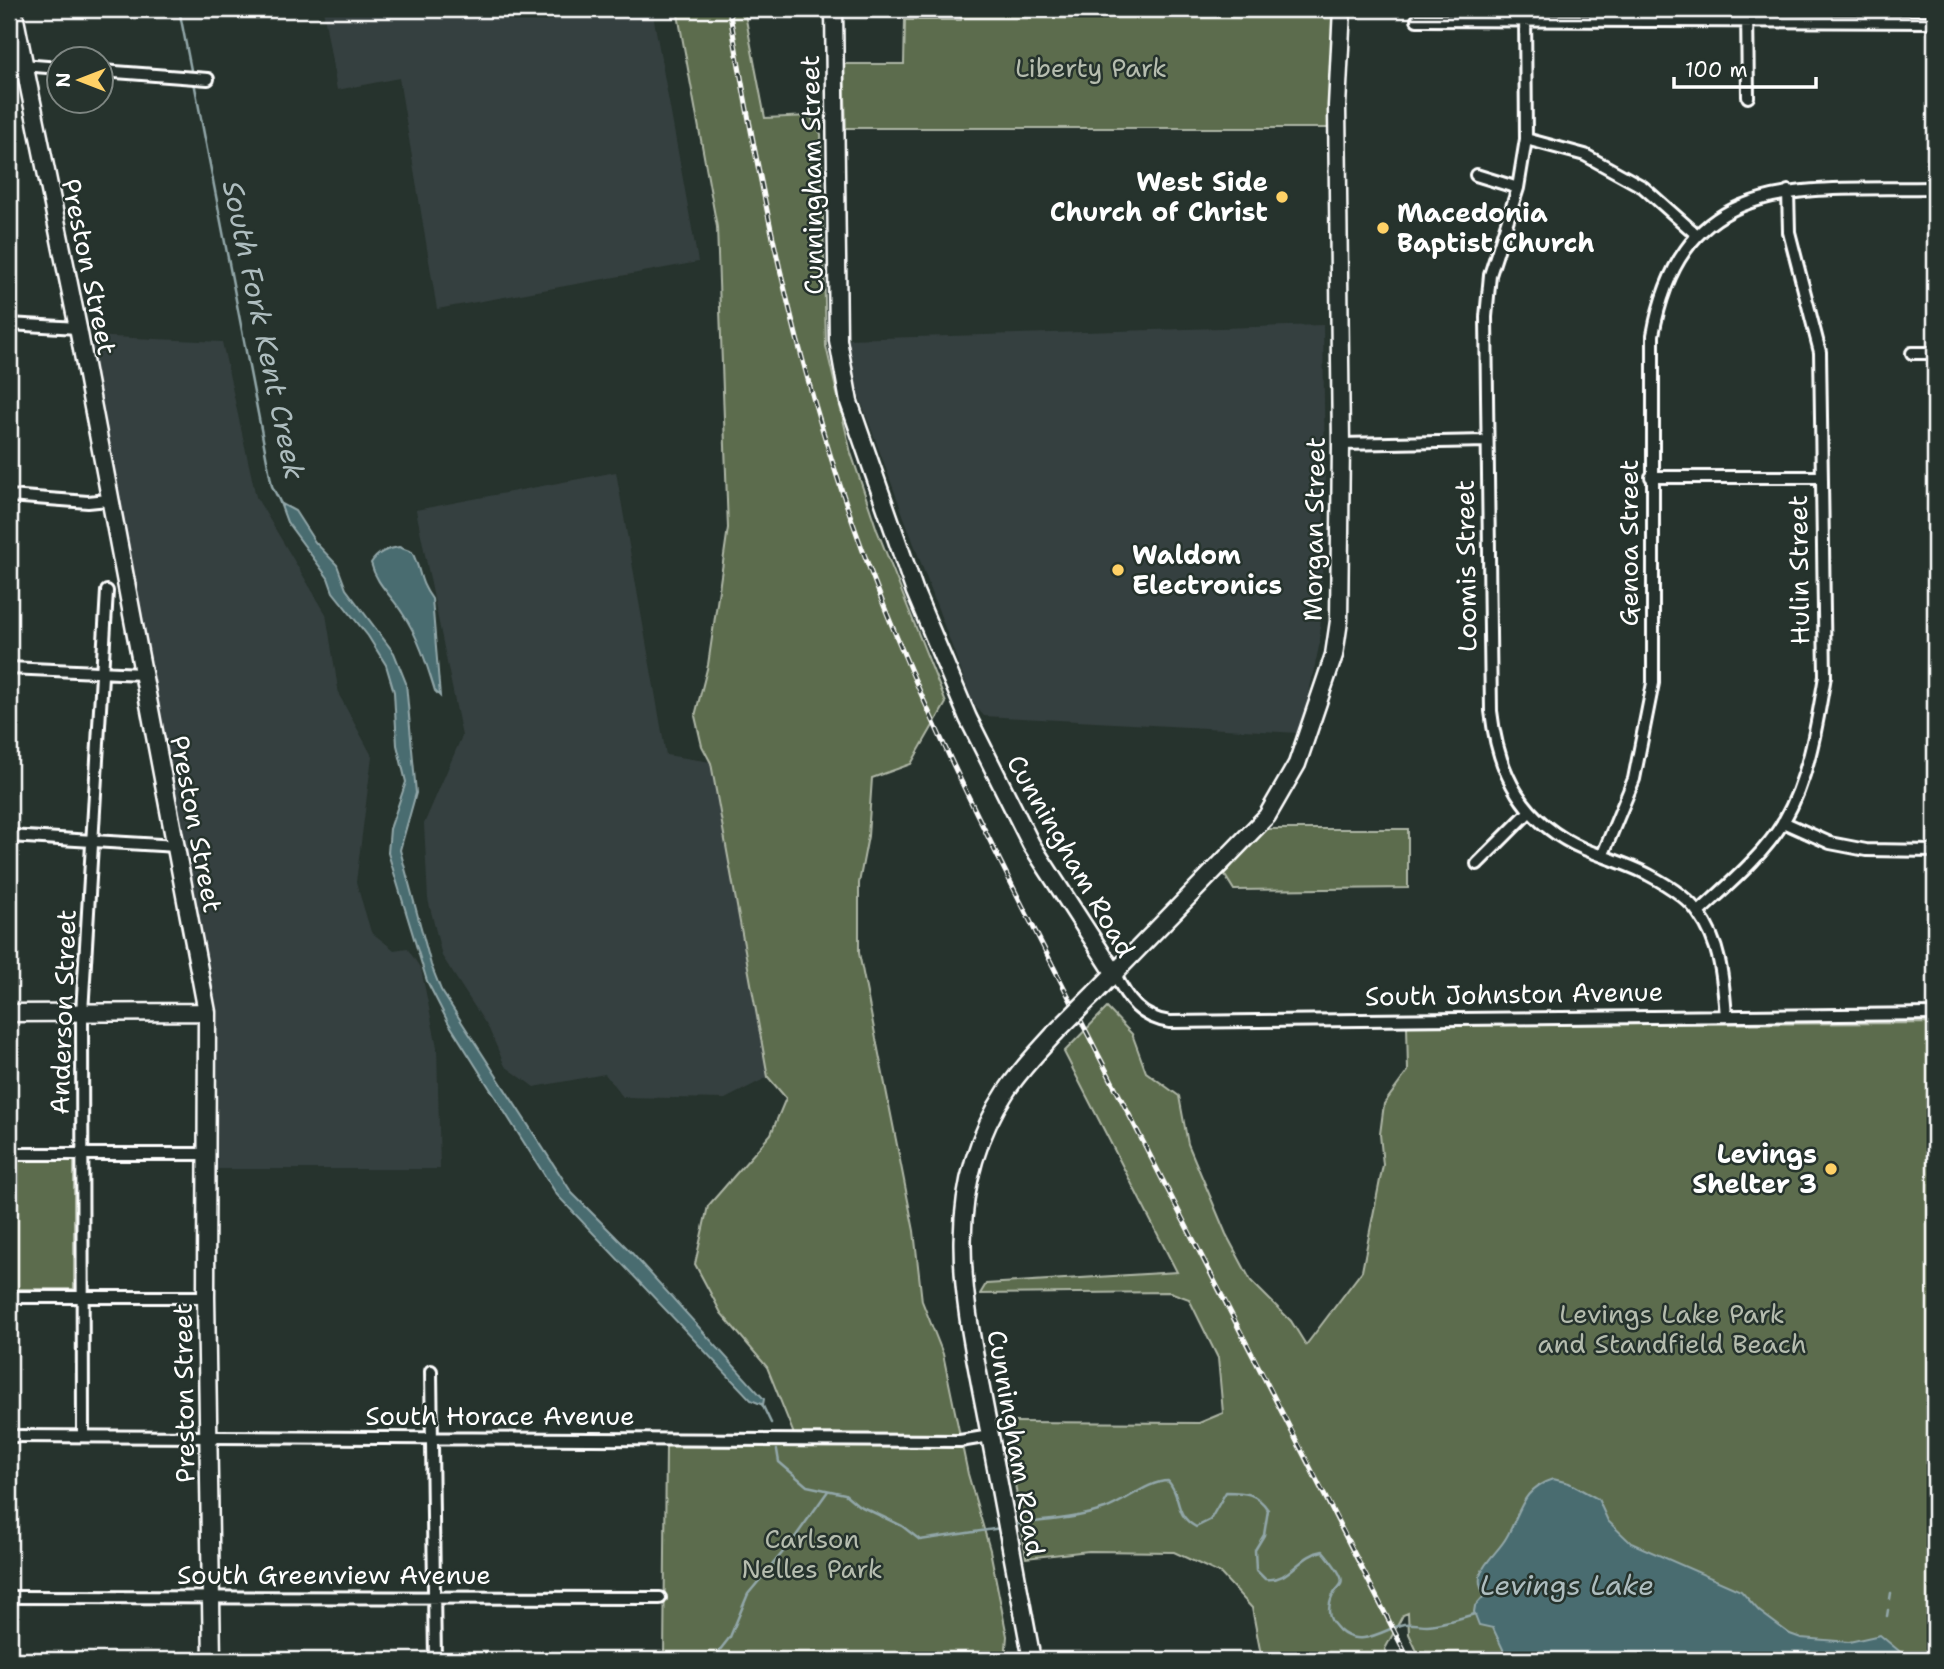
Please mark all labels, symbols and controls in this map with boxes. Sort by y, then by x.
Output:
north arrow [46,46,116,116]
scale bar [1674,46,1816,90]
park label: Liberty Park [1015,50,1167,85]
street label: Cunningham Street [792,55,831,295]
text: 100 m [1685,56,1748,84]
text: N [51,72,76,88]
place label: West Side Church of Christ [1050,164,1268,229]
street label: Preston Street [54,175,125,358]
water label: South Fork Kent Creek [214,177,314,483]
marker: West Side Church of Christ [1274,189,1290,205]
place label: Macedonia Baptist Church [1397,195,1595,260]
marker: Macedonia Baptist Church [1375,220,1391,236]
street label: Morgan Street [1294,436,1333,622]
street label: Genoa Street [1611,460,1646,627]
street label: Loomis Street [1446,480,1485,652]
street label: Hulin Street [1780,495,1817,645]
place label: Waldom Electronics [1132,537,1282,602]
marker: Waldom Electronics [1110,562,1126,578]
street label: Preston Street [162,732,231,915]
street label: Cunningham Road [999,748,1144,964]
street label: Anderson Street [41,909,84,1115]
street label: South Johnston Avenue [1364,973,1664,1014]
place label: Levings Shelter 3 [1692,1136,1817,1201]
marker: Levings Shelter 3 [1823,1161,1839,1177]
park label: Levings Lake Park and Standfield Beach [1537,1296,1807,1361]
street label: Preston Street [164,1303,203,1483]
street label: Cunningham Road [979,1327,1054,1559]
street label: South Horace Avenue [365,1398,635,1433]
park label: Carlson Nelles Park [741,1521,883,1586]
street label: South Greenview Avenue [177,1557,491,1592]
water label: Levings Lake [1480,1566,1654,1604]

